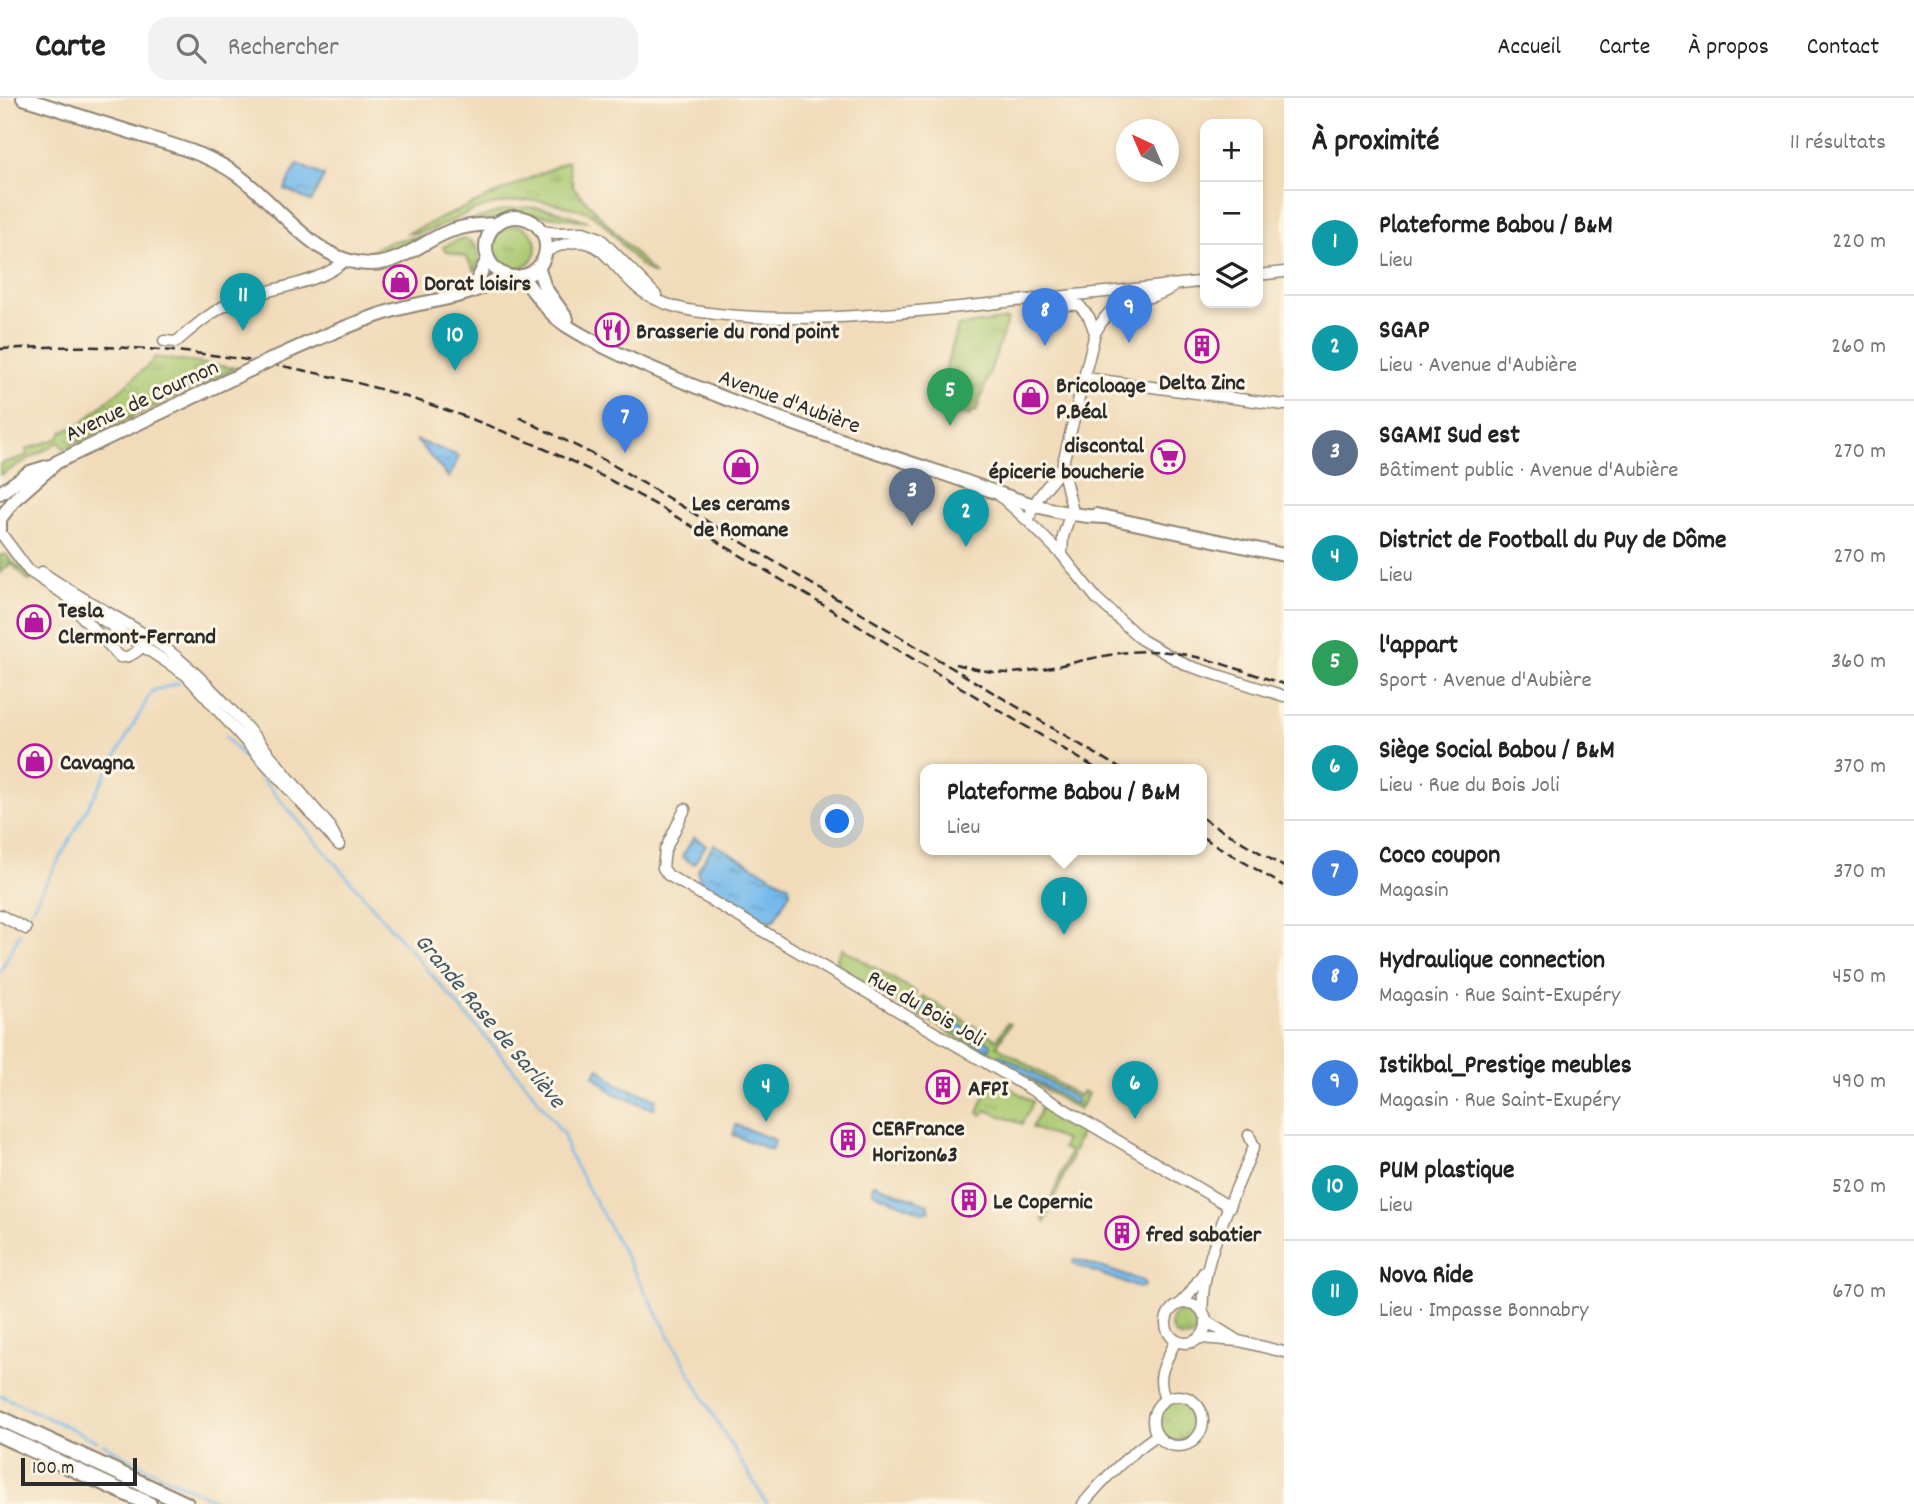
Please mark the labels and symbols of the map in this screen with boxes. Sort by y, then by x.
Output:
north arrow [1116,119,1179,182]
shop icon: Dorat loisirs [381,263,419,301]
place label: Dorat loisirs [424,269,532,302]
pin: 11 [220,273,266,331]
pin: 9 [1106,285,1152,343]
pin: 8 [1022,288,1068,346]
restaurant icon: Brasserie du rond point [593,311,631,349]
pin: 10 [432,313,478,371]
place label: Brasserie du rond point [636,317,840,350]
building icon: Delta Zinc [1183,327,1221,365]
street label: Avenue de Cournon [60,352,225,452]
street label: Avenue d'Aubière [713,362,864,444]
pin: 5 [927,368,973,426]
place label: Delta Zinc [1159,368,1245,401]
place label: Bricoloage P.Béal [1056,371,1146,430]
shop icon: Bricoloage P.Béal [1012,378,1050,416]
pin: 7 [602,395,648,453]
place label: discontal épicerie boucherie [989,431,1145,490]
supermarket icon: discontal épicerie boucherie [1149,438,1187,476]
shop icon: Les cerams de Romane [722,448,760,486]
pin: 3 [889,468,935,526]
place label: Les cerams de Romane [692,489,791,548]
pin: 2 [943,489,989,547]
place label: Tesla Clermont-Ferrand [58,596,216,655]
shop icon: Tesla Clermont-Ferrand [15,603,53,641]
shop icon: Cavagna [16,742,54,780]
place label: Cavagna [60,748,135,781]
your location [820,804,854,838]
pin: 1 [1041,877,1087,935]
water label: Grande Rase de Sarliève [405,927,573,1118]
street label: Rue du Bois Joli [860,963,990,1057]
pin: 6 [1112,1061,1158,1119]
pin: 4 [743,1064,789,1122]
building icon: AFPI [924,1068,962,1106]
place label: AFPI [968,1074,1009,1107]
place label: CERFrance Horizon63 [872,1114,965,1173]
building icon: CERFrance Horizon63 [829,1121,867,1159]
building icon: Le Copernic [950,1181,988,1219]
place label: Le Copernic [993,1187,1093,1220]
building icon: fred sabatier [1103,1214,1141,1252]
place label: fred sabatier [1145,1220,1262,1253]
scale bar [21,1455,136,1487]

